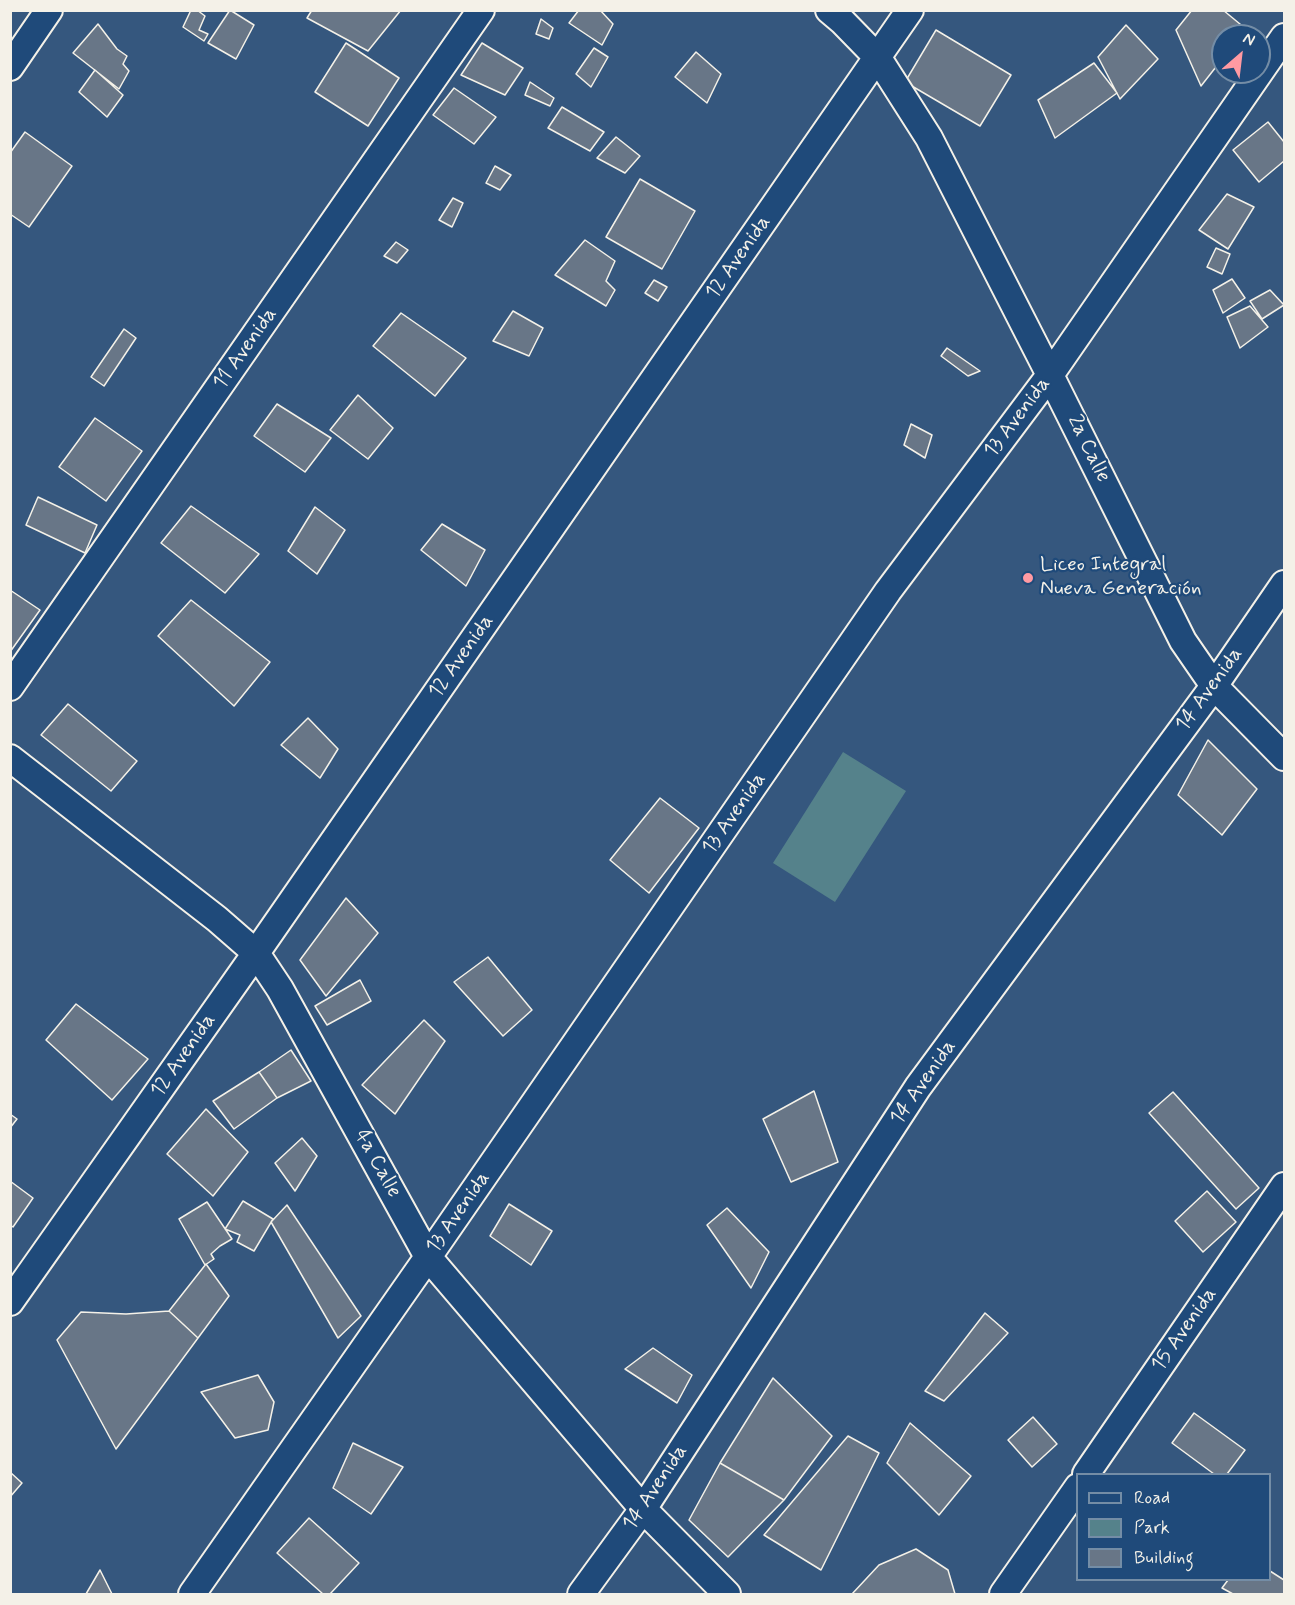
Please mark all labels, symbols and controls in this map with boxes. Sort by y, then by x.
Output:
north arrow [1211,24,1271,84]
text: N [1239,28,1258,51]
street label: 12 Avenida [701,211,777,305]
street label: 11 Avenida [209,303,283,395]
street label: 13 Avenida [980,373,1056,463]
street label: 2a Calle [1061,411,1115,487]
place label: Liceo Integral Nueva Generación [1040,553,1202,603]
marker: Liceo Integral Nueva Generación [1021,571,1035,585]
street label: 12 Avenida [424,610,500,704]
street label: 14 Avenida [1171,643,1249,737]
street label: 13 Avenida [698,768,772,860]
street label: 12 Avenida [146,1009,222,1103]
street label: 14 Avenida [885,1036,963,1130]
street label: 4a Calle [348,1126,406,1202]
street label: 13 Avenida [422,1167,496,1259]
street label: 15 Avenida [1147,1283,1223,1377]
street label: 14 Avenida [618,1440,694,1536]
legend [1076,1473,1271,1581]
text: Road [1134,1486,1170,1510]
text: Park [1134,1516,1170,1540]
text: Building [1134,1546,1194,1570]

